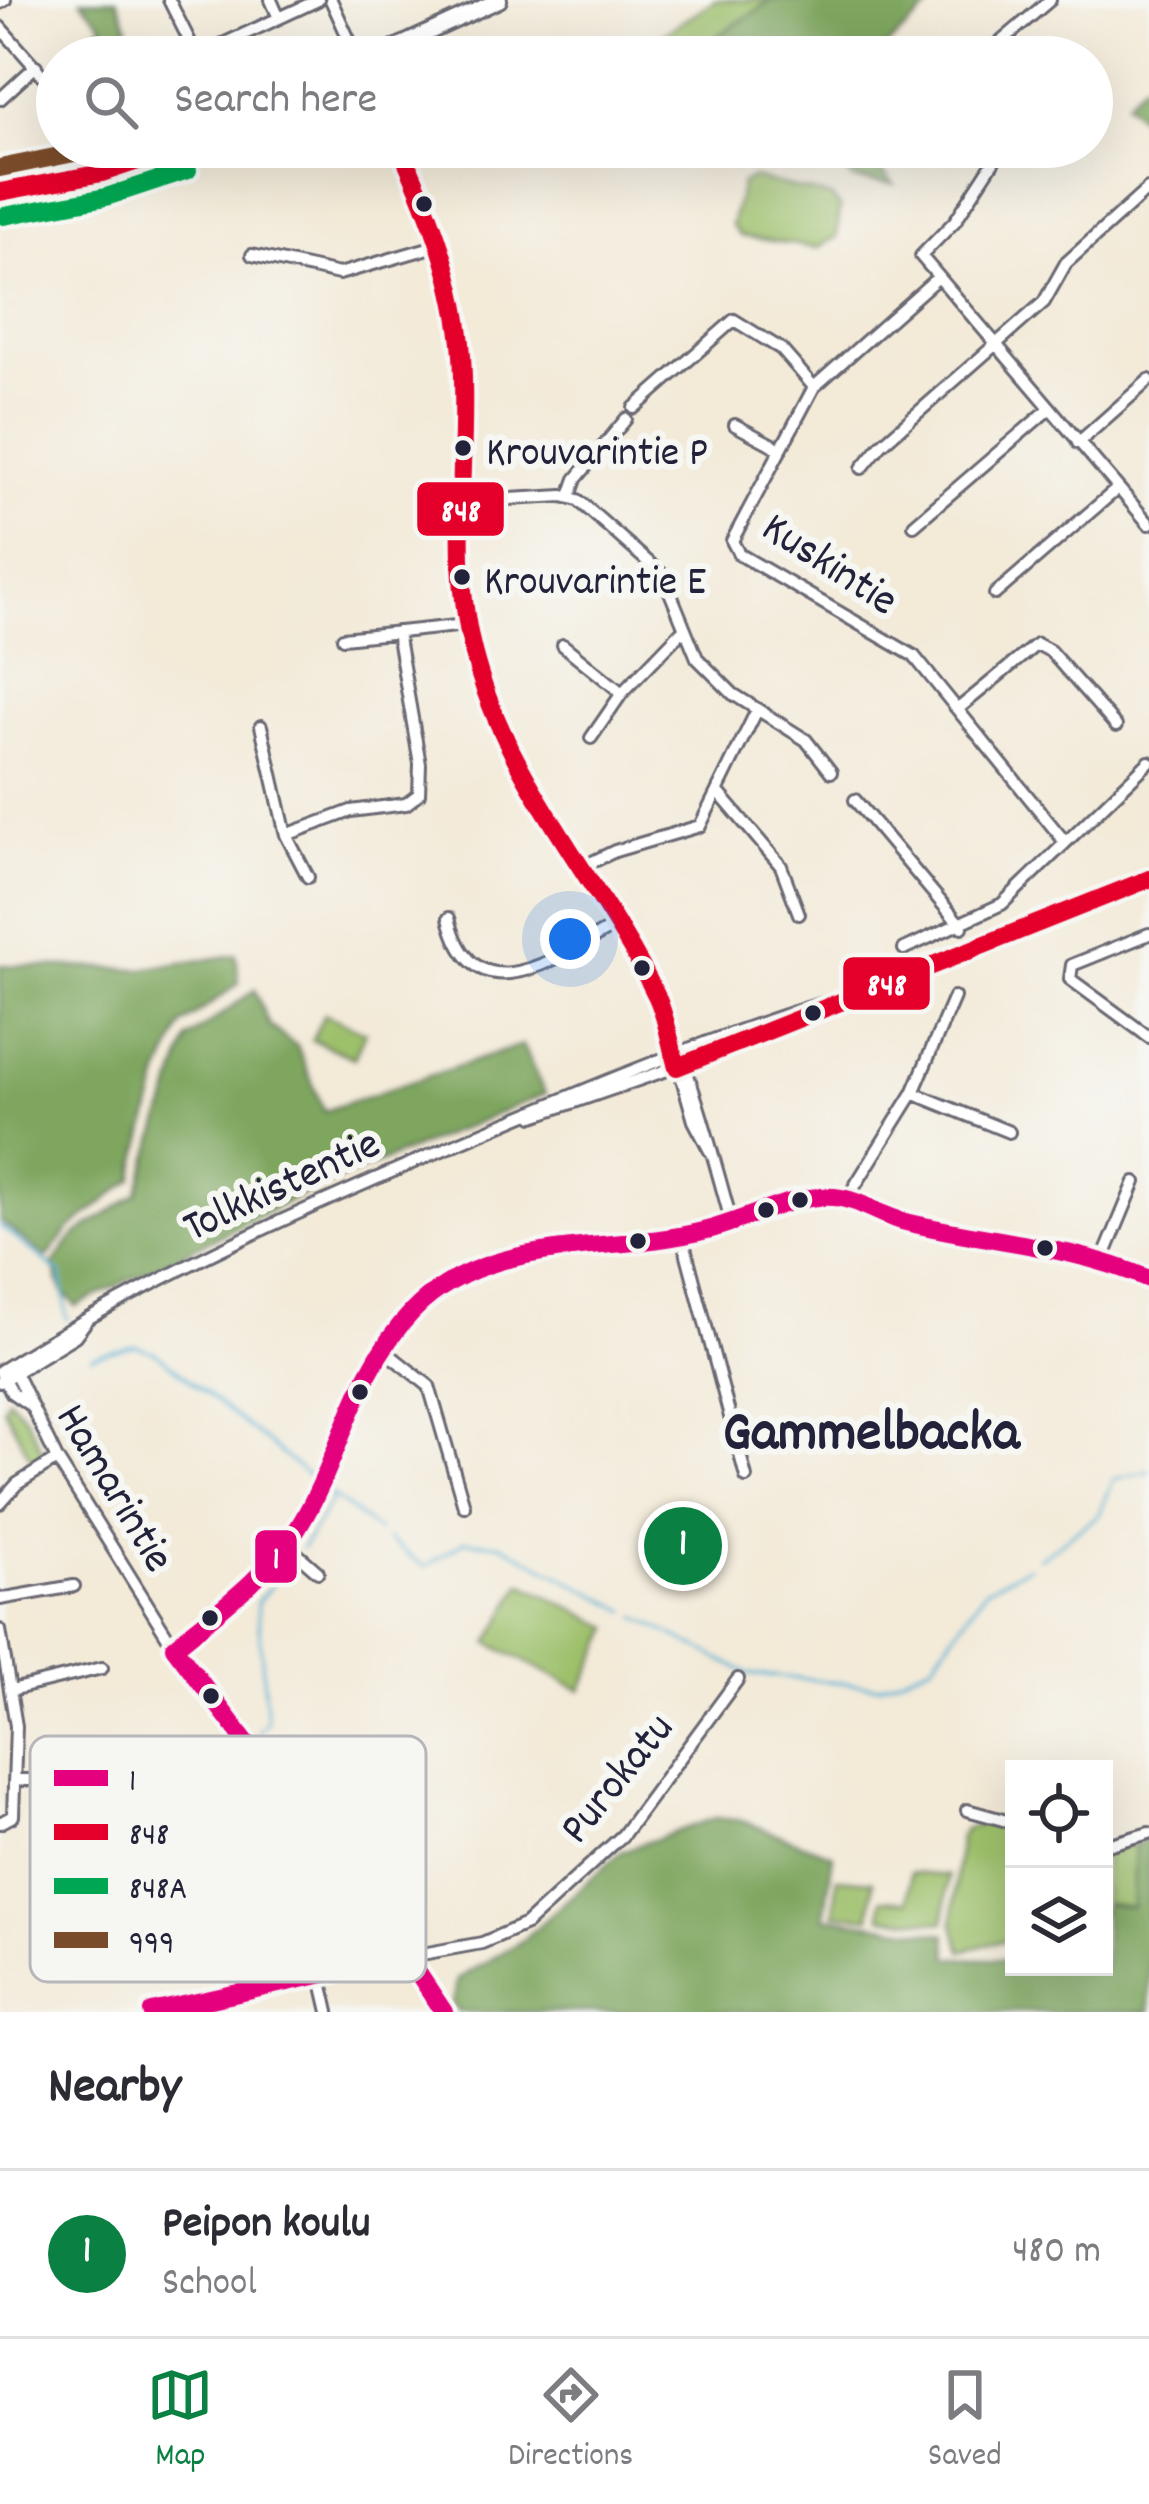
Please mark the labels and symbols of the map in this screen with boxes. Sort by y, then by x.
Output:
unlabelled marker [413,193,435,215]
place label: Krouvarintie P [486,426,708,486]
marker: Krouvarintie P [452,437,474,459]
line badge: 848 [415,480,506,538]
text: 848 [441,491,481,538]
street label: Kuskintie [747,499,909,635]
place label: Krouvarintie E [484,555,706,615]
marker: Krouvarintie E [451,566,473,588]
your location [540,909,600,969]
line badge: 848 [841,955,932,1012]
unlabelled marker [631,957,653,979]
text: 848 [867,965,907,1012]
unlabelled marker [802,1002,824,1024]
street label: Tolkkistentie [174,1115,392,1262]
unlabelled marker [789,1189,811,1211]
unlabelled marker [755,1199,777,1221]
unlabelled marker [627,1230,649,1252]
unlabelled marker [1034,1237,1056,1259]
unlabelled marker [349,1381,371,1403]
street label: Hamarintie [37,1393,187,1586]
district label: Gammelbacka [723,1396,1022,1478]
pin: 1 [644,1501,722,1591]
line badge: 1 [253,1528,299,1585]
text: 1 [272,1538,280,1585]
unlabelled marker [199,1607,221,1629]
unlabelled marker [200,1685,222,1707]
street label: Purokatu [547,1701,692,1860]
legend [30,1736,426,1982]
text: 1 [129,1760,136,1807]
text: 848 [129,1814,169,1861]
text: 848A [129,1868,187,1915]
text: 999 [129,1922,174,1969]

